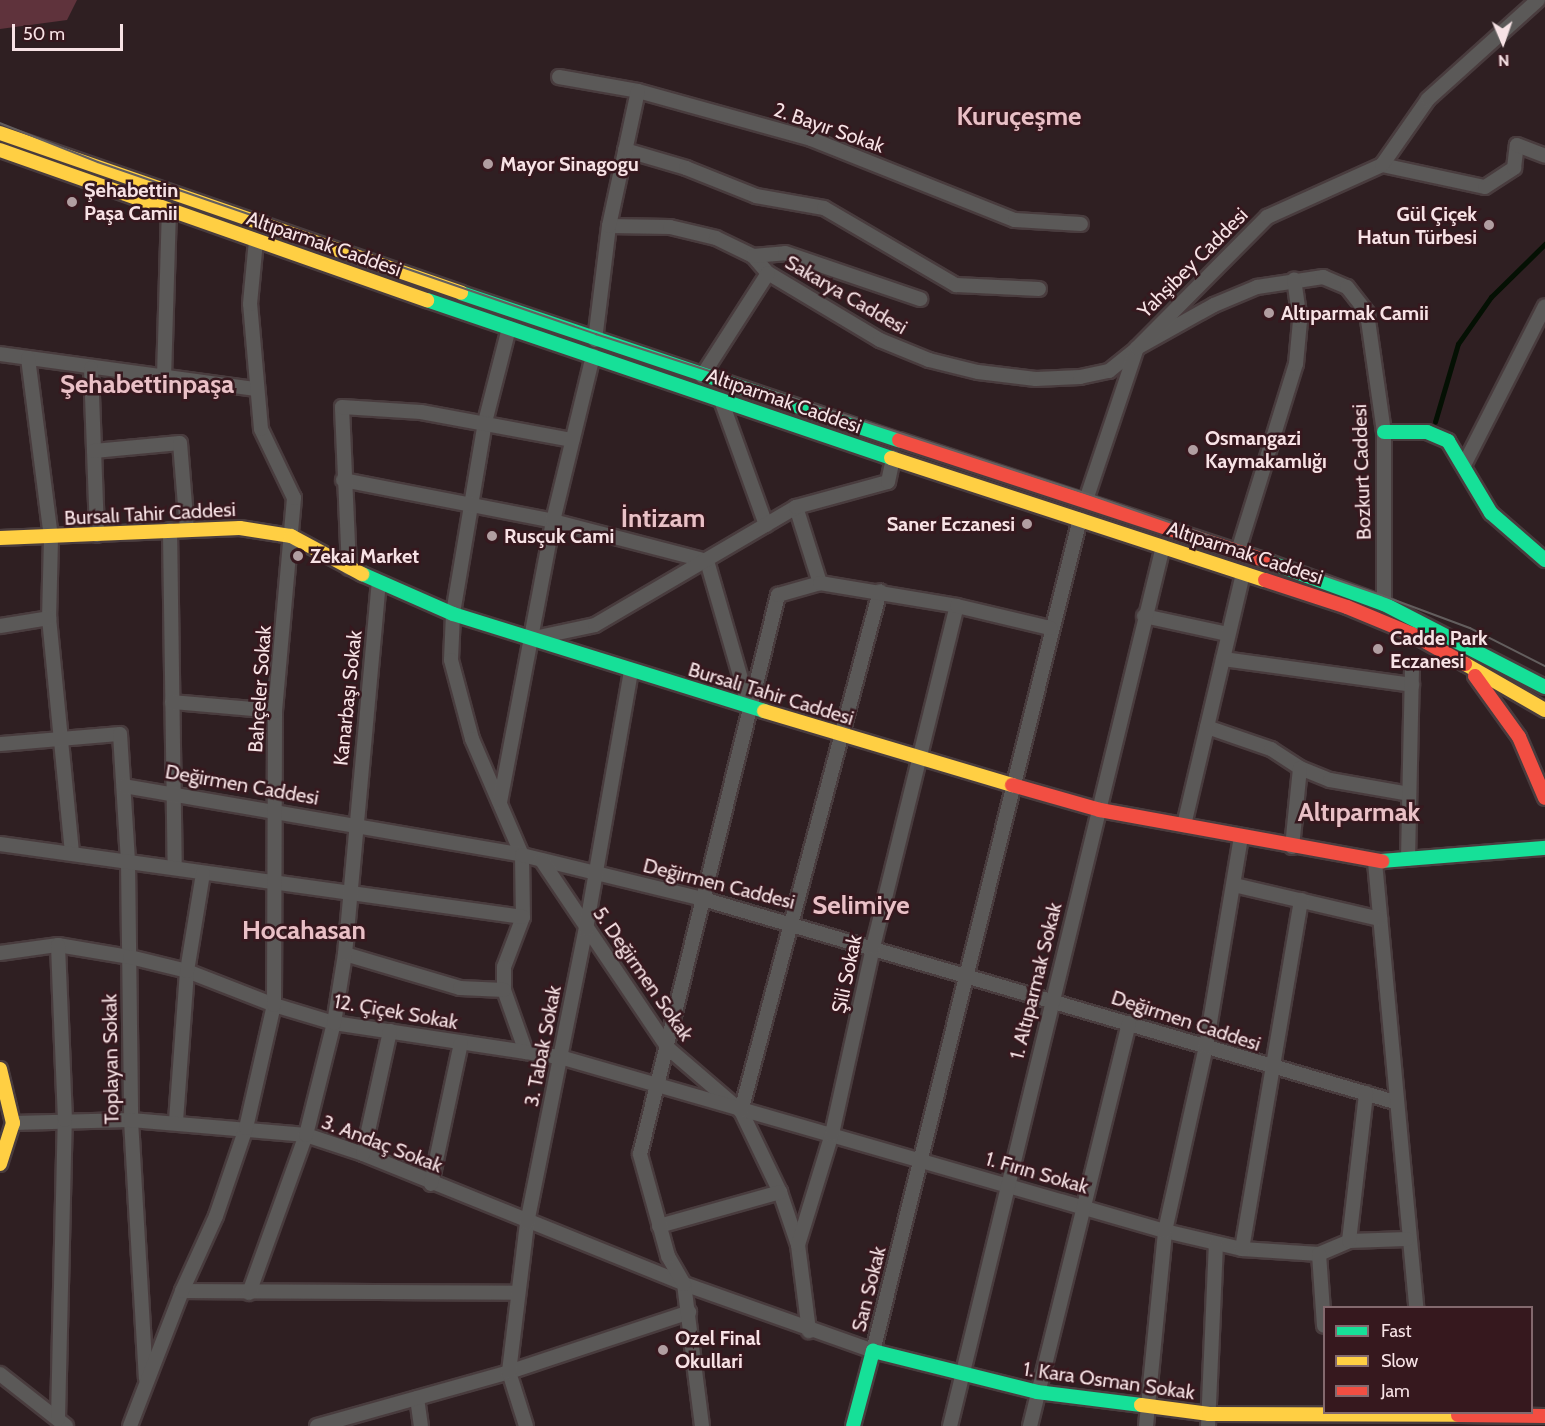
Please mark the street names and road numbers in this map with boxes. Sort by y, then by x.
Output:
street label: 2. Bayır Sokak [770,98,888,158]
street label: Yahşibey Caddesi [1133,203,1253,323]
street label: Altıparmak Caddesi [243,206,405,282]
street label: Sakarya Caddesi [781,250,911,340]
street label: Altıparmak Caddesi [703,363,865,439]
street label: Bozkurt Caddesi [1348,404,1376,540]
street label: Bursalı Tahir Caddesi [64,498,236,530]
street label: Altıparmak Caddesi [1164,517,1326,589]
street label: Bahçeler Sokak [244,625,276,753]
street label: Kanarbaşı Sokak [329,629,367,767]
street label: Bursalı Tahir Caddesi [685,657,857,731]
street label: Değirmen Caddesi [163,760,321,810]
street label: Değirmen Caddesi [641,854,797,914]
street label: 1. Altıparmak Sokak [1005,900,1067,1062]
street label: 5. Değirmen Sokak [588,902,698,1046]
street label: Şili Sokak [827,933,867,1015]
street label: 3. Tabak Sokak [520,983,566,1109]
street label: Değirmen Caddesi [1108,986,1264,1056]
street label: 12. Çiçek Sokak [332,989,460,1035]
street label: Toplayan Sokak [98,994,124,1124]
street label: 3. Andaç Sokak [318,1110,446,1178]
street label: 1. Fırın Sokak [983,1147,1091,1199]
street label: San Sokak [847,1244,891,1334]
street label: 1. Kara Osman Sokak [1022,1357,1196,1405]

